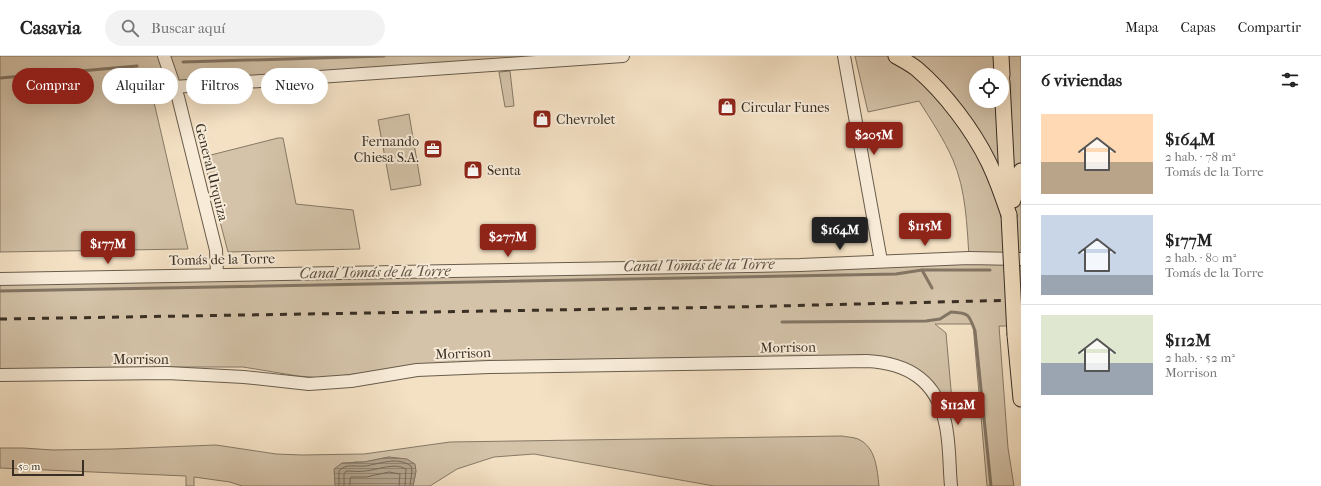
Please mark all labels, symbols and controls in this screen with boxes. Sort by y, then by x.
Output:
search box [105,10,385,46]
text: Casavia [20,17,81,39]
icon: search [119,17,141,39]
text: Buscar aquí [151,19,226,37]
text: Mapa [1125,19,1159,36]
text: Capas [1181,19,1216,36]
text: Compartir [1238,19,1301,36]
chip: Comprar [12,68,94,104]
chip: Alquilar [102,68,178,104]
chip: Filtros [186,68,253,104]
chip: Nuevo [261,68,328,104]
map controls [969,68,1009,108]
button: locate [969,68,1009,108]
icon: filters [1279,69,1301,91]
text: 6 viviendas [1041,70,1122,90]
shop icon: Circular Funes [716,96,738,118]
place label: Circular Funes [741,99,829,116]
shop icon: Chevrolet [531,108,553,130]
place label: Chevrolet [556,111,616,128]
street label: General Urquiza [191,122,232,223]
pin: $205M [846,122,902,156]
text: $205M [855,127,893,142]
text: $164M [1165,129,1215,149]
icon: home [1073,130,1121,178]
place label: Fernando Chiesa S.A. [354,133,419,166]
office icon: Fernando Chiesa S.A. [422,138,444,160]
text: 2 hab. · 78 m² [1165,149,1235,164]
shop icon: Senta [462,159,484,181]
place label: Senta [487,162,521,179]
text: Tomás de la Torre [1165,164,1264,179]
pin: $115M [897,213,953,247]
pin: $164M [812,217,868,251]
text: $115M [908,218,942,233]
text: $164M [821,222,859,237]
pin: $277M [480,224,536,258]
text: $277M [489,229,527,244]
text: $177M [1165,230,1212,250]
pin: $177M [80,231,136,265]
icon: home [1073,231,1121,279]
text: $177M [90,236,126,251]
street label: Tomás de la Torre [169,250,275,269]
text: 2 hab. · 80 m² [1165,250,1236,265]
water label: Canal Tomás de la Torre [623,255,776,275]
water label: Canal Tomás de la Torre [299,262,452,282]
text: Tomás de la Torre [1165,265,1264,280]
text: $112M [1165,330,1211,350]
icon: home [1073,331,1121,379]
street label: Morrison [760,339,816,356]
street label: Morrison [435,344,491,363]
text: 2 hab. · 52 m² [1165,350,1235,365]
street label: Morrison [113,351,169,368]
text: Morrison [1165,365,1217,380]
pin: $112M [930,392,986,426]
text: $112M [940,397,976,412]
scale bar [12,458,84,477]
text: 50 m [18,460,40,473]

